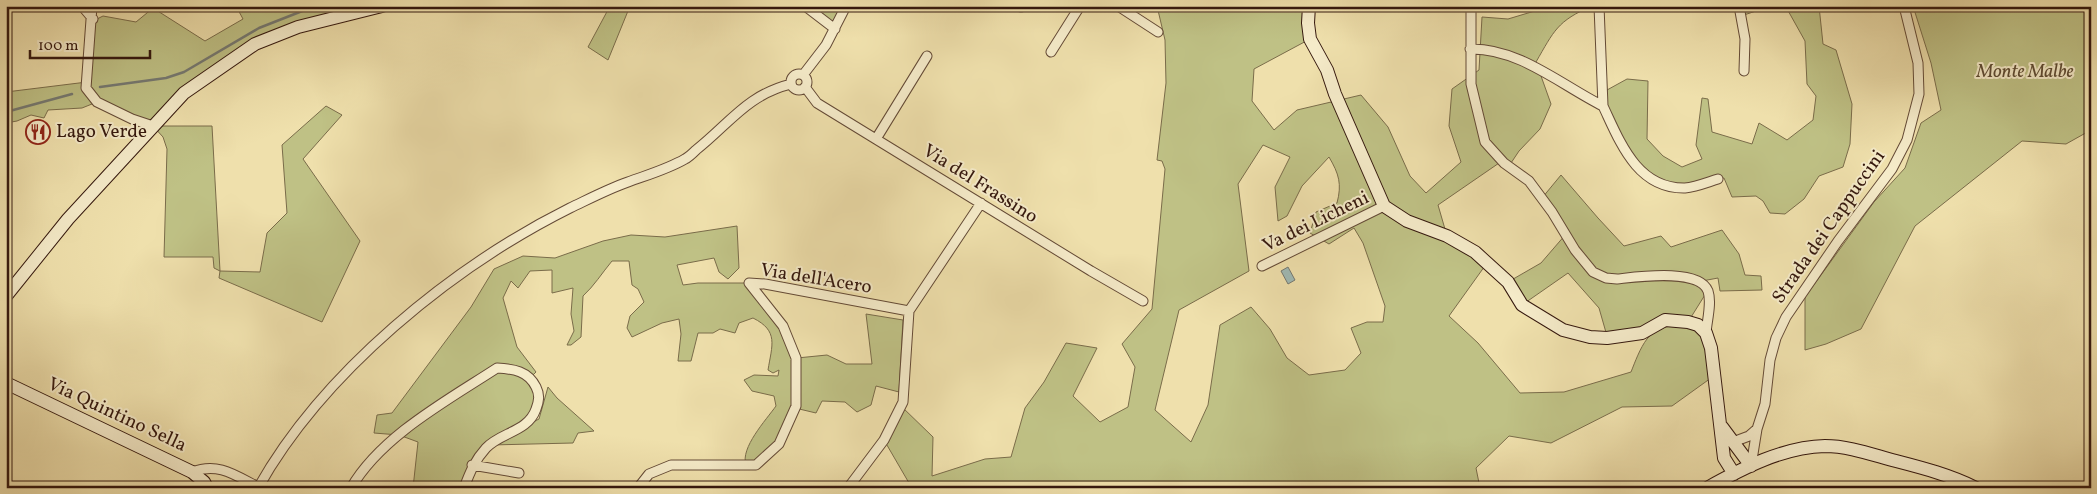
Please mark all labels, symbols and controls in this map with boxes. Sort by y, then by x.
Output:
scale bar [30,28,150,60]
text: 100 m [38,36,78,57]
park label: Monte Malbe [1976,59,2073,85]
restaurant icon: Lago Verde [25,119,51,145]
place label: Lago Verde [56,119,147,145]
street label: Via del Frassino [917,138,1043,230]
street label: Strada dei Cappuccini [1766,145,1892,309]
street label: Va dei Licheni [1258,185,1374,259]
street label: Via dell'Acero [758,257,874,301]
street label: Via Quintino Sella [43,371,191,459]

